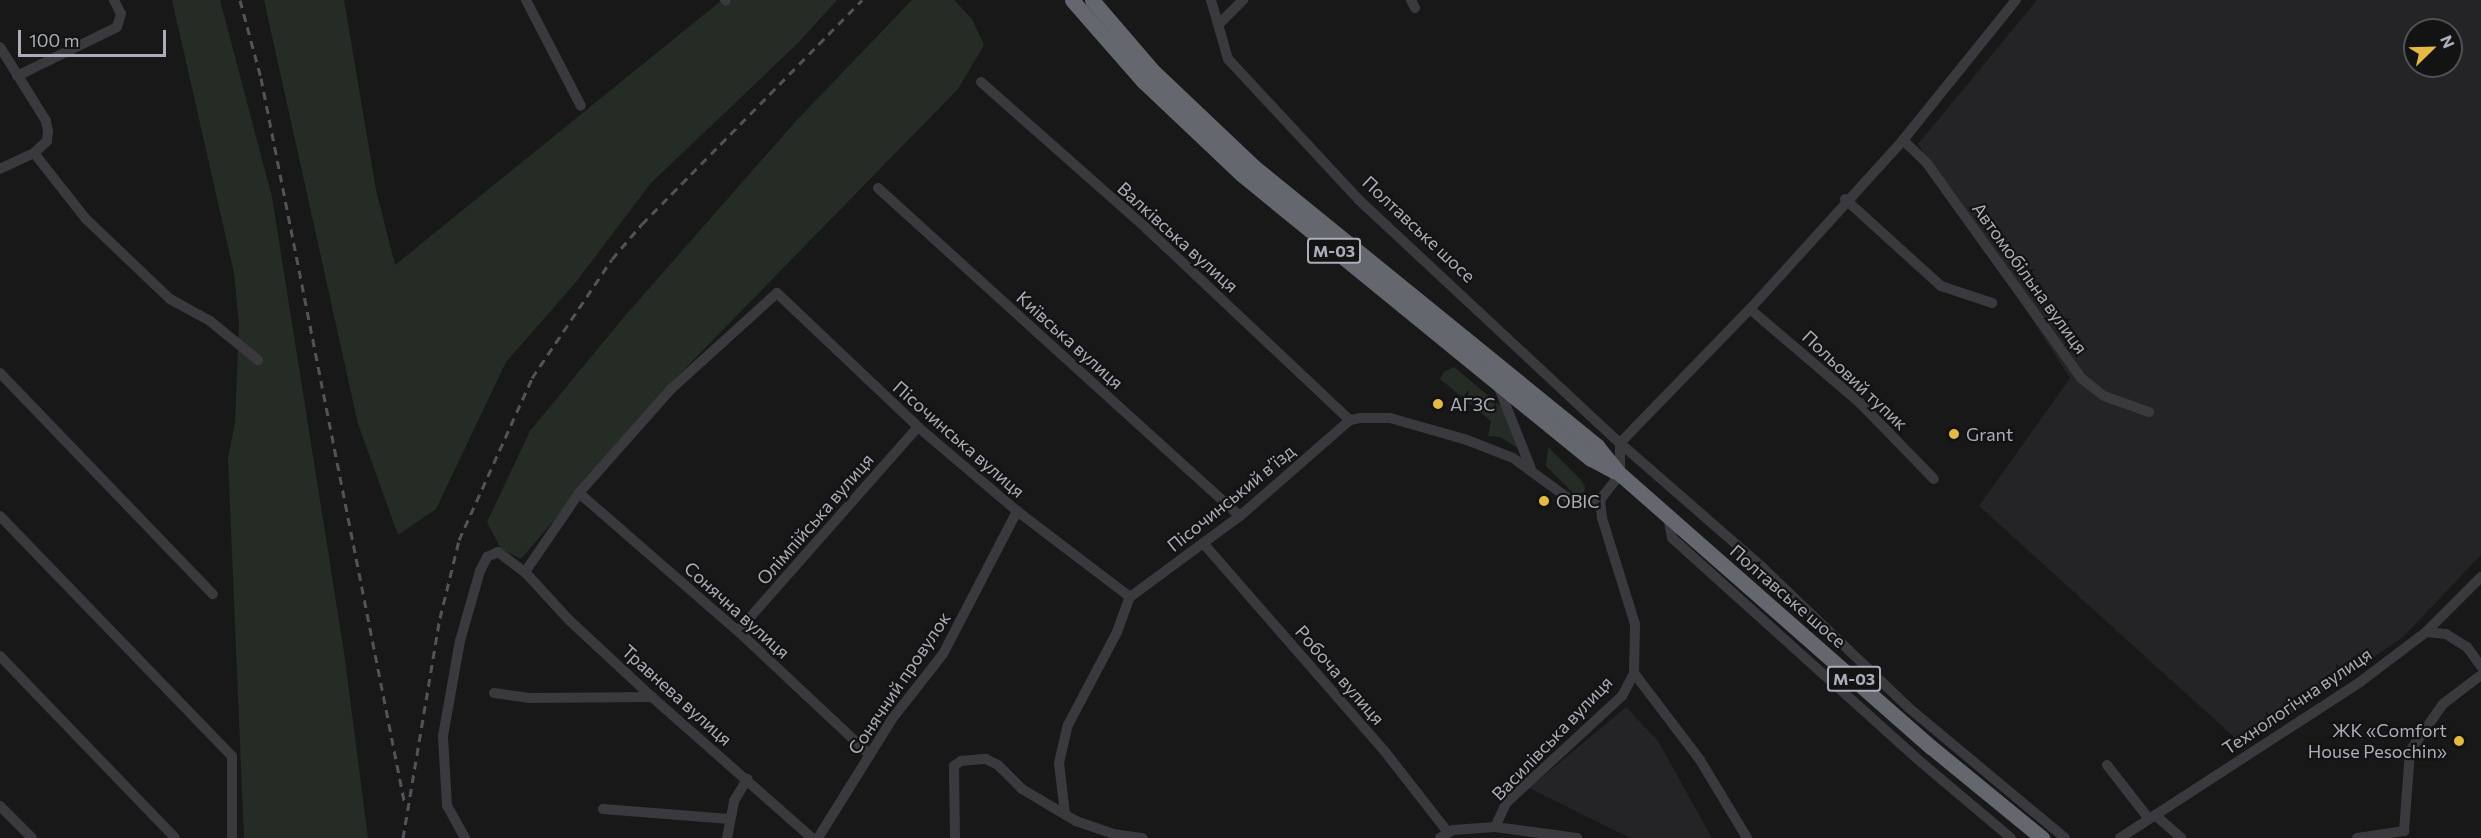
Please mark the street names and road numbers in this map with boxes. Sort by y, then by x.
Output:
street label: Полтавське шосе [1358,171,1480,287]
street label: Валківська вулиця [1113,177,1243,297]
street label: Автомобільна вулиця [1968,198,2092,358]
road number: М-03 [1307,238,1361,264]
street label: Київська вулиця [1012,286,1128,394]
street label: Польовий тупик [1798,326,1912,434]
street label: Пісочинська вулиця [889,376,1029,502]
street label: Пісочинський в’їзд [1163,440,1299,556]
street label: Олімпійська вулиця [752,449,878,589]
street label: Полтавське шосе [1726,540,1850,652]
street label: Сонячна вулиця [680,557,794,663]
street label: Сонячний провулок [843,608,955,758]
street label: Робоча вулиця [1291,621,1389,729]
street label: Травнева вулиця [618,640,736,750]
street label: Технологічна вулиця [2218,643,2376,759]
road number: М-03 [1827,666,1881,692]
street label: Василівська вулиця [1487,671,1617,805]

